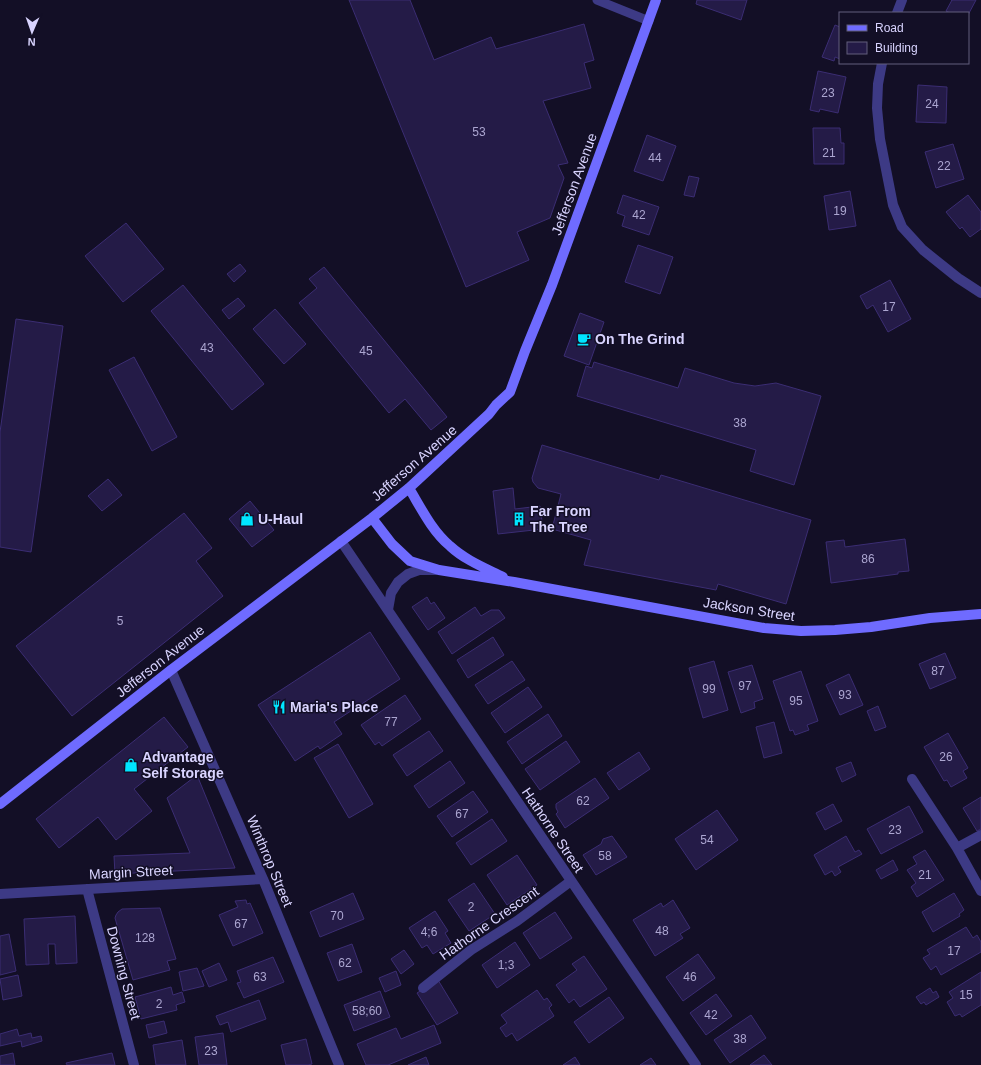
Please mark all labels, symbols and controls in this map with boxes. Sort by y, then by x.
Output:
north arrow [12,12,52,52]
legend [839,12,969,64]
text: Road [875,21,904,35]
text: N [27,36,36,48]
text: Building [875,41,918,55]
house number: 23 [821,86,835,100]
house number: 24 [925,97,939,111]
house number: 53 [472,125,486,139]
street label: Jefferson Avenue [548,130,600,237]
house number: 21 [822,146,836,160]
house number: 44 [648,151,662,165]
house number: 22 [937,159,951,173]
house number: 19 [833,204,847,218]
house number: 42 [632,208,646,222]
house number: 17 [882,300,896,314]
cafe icon: On The Grind [576,331,592,347]
place label: On The Grind [595,331,684,347]
house number: 43 [200,341,214,355]
house number: 45 [359,344,373,358]
house number: 38 [733,416,747,430]
street label: Jefferson Avenue [368,422,460,504]
place label: Far From The Tree [530,503,591,535]
shop icon: U-Haul [239,511,255,527]
place label: U-Haul [258,511,303,527]
building icon: Far From The Tree [511,511,527,527]
house number: 86 [861,552,875,566]
street label: Jackson Street [702,594,796,624]
house number: 5 [117,614,124,628]
street label: Jefferson Avenue [113,621,208,700]
house number: 87 [931,664,945,678]
house number: 97 [738,679,752,693]
house number: 99 [702,682,716,696]
house number: 93 [838,688,852,702]
house number: 95 [789,694,803,708]
restaurant icon: Maria's Place [271,699,287,715]
place label: Maria's Place [290,699,378,715]
house number: 77 [384,715,398,729]
place label: Advantage Self Storage [142,749,224,781]
house number: 26 [939,750,953,764]
shop icon: Advantage Self Storage [123,757,139,773]
street label: Hathorne Street [519,785,587,876]
house number: 62 [576,794,590,808]
house number: 67 [455,807,469,821]
street label: Winthrop Street [244,813,296,909]
house number: 23 [888,823,902,837]
house number: 54 [700,833,714,847]
house number: 58 [598,849,612,863]
street label: Margin Street [89,862,173,882]
house number: 21 [918,868,932,882]
street label: Hathorne Crescent [436,883,542,963]
house number: 2 [468,900,475,914]
house number: 70 [330,909,344,923]
house number: 67 [234,917,248,931]
house number: 48 [655,924,669,938]
street label: Downing Street [104,925,144,1021]
house number: 4;6 [421,925,438,939]
house number: 128 [135,931,155,945]
house number: 17 [947,944,961,958]
house number: 62 [338,956,352,970]
house number: 1;3 [498,958,515,972]
house number: 63 [253,970,267,984]
house number: 46 [683,970,697,984]
house number: 15 [959,988,973,1002]
house number: 2 [156,997,163,1011]
house number: 58;60 [352,1004,382,1018]
house number: 42 [704,1008,718,1022]
house number: 38 [733,1032,747,1046]
house number: 23 [204,1044,218,1058]

